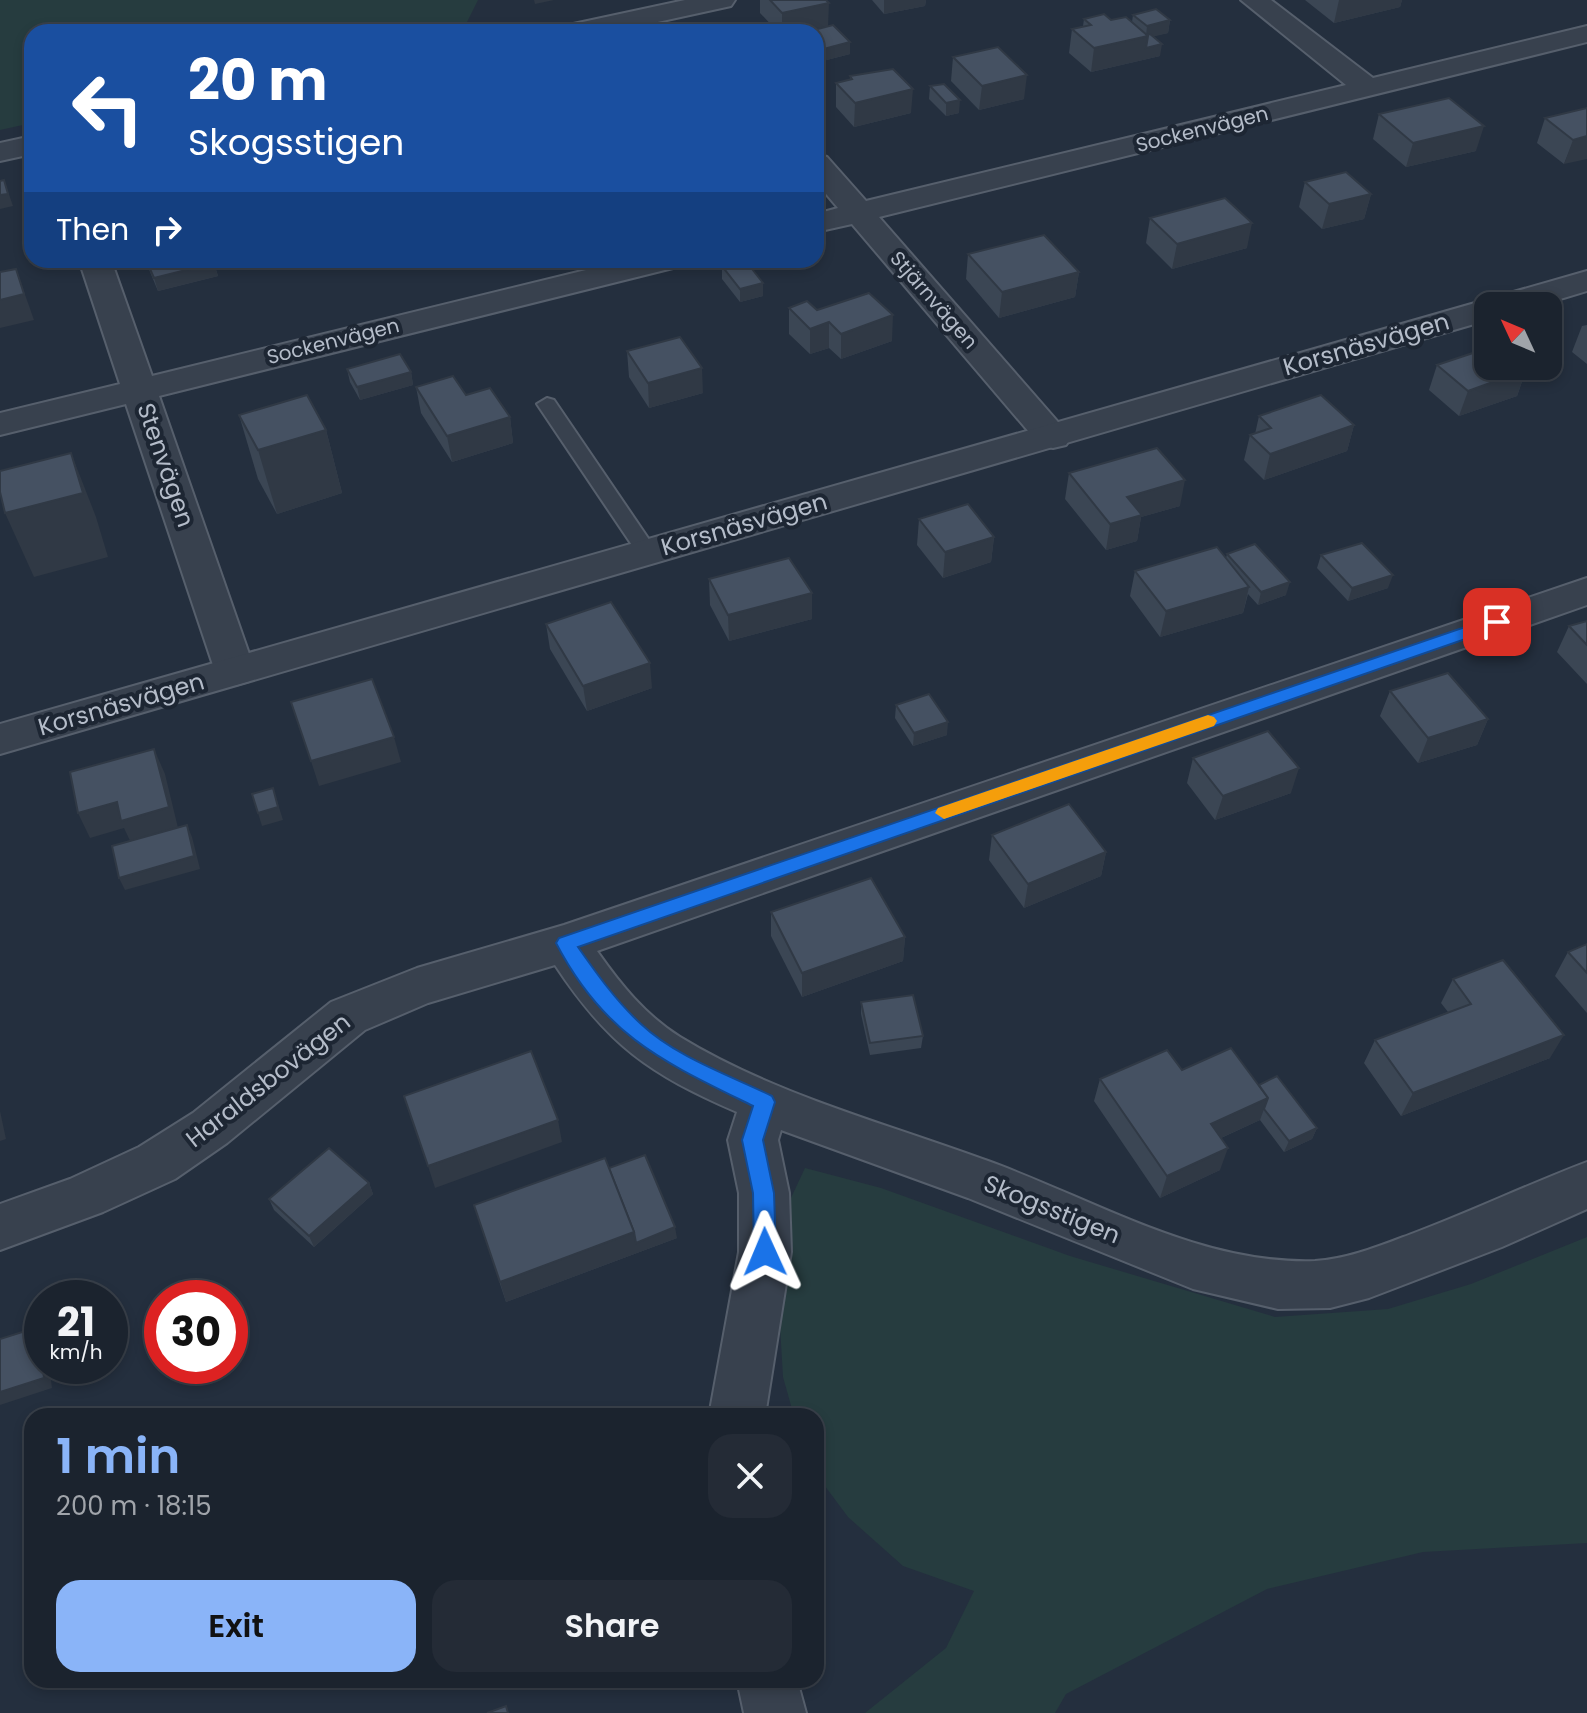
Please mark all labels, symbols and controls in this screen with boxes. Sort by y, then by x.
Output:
text: 20 m [188,41,328,120]
icon: left [56,56,160,160]
street label: Sockenvägen [1133,99,1271,159]
text: Skogsstigen [188,117,404,168]
text: Then [56,208,129,251]
icon: right [145,208,189,252]
street label: Stjärnvägen [884,245,984,355]
north arrow [1474,292,1562,380]
map controls [1474,292,1562,380]
street label: Korsnäsvägen [1279,305,1453,383]
street label: Sockenvägen [264,311,402,371]
street label: Stenvägen [129,399,203,531]
street label: Korsnäsvägen [657,485,831,563]
pin [1463,588,1531,656]
icon: arrive [1475,600,1519,644]
street label: Korsnäsvägen [34,665,208,743]
street label: Haraldsbovägen [179,1005,357,1155]
street label: Skogsstigen [979,1167,1125,1251]
position arrow [723,1210,807,1294]
speed limit sign: 30 [144,1280,248,1384]
text: 21 [57,1294,95,1350]
text: km/h [49,1338,103,1366]
text: 1 min [56,1423,180,1490]
button: close [708,1434,792,1518]
text: 200 m · 18:15 [56,1488,212,1524]
button: Exit [56,1580,416,1672]
button: Share [432,1580,792,1672]

